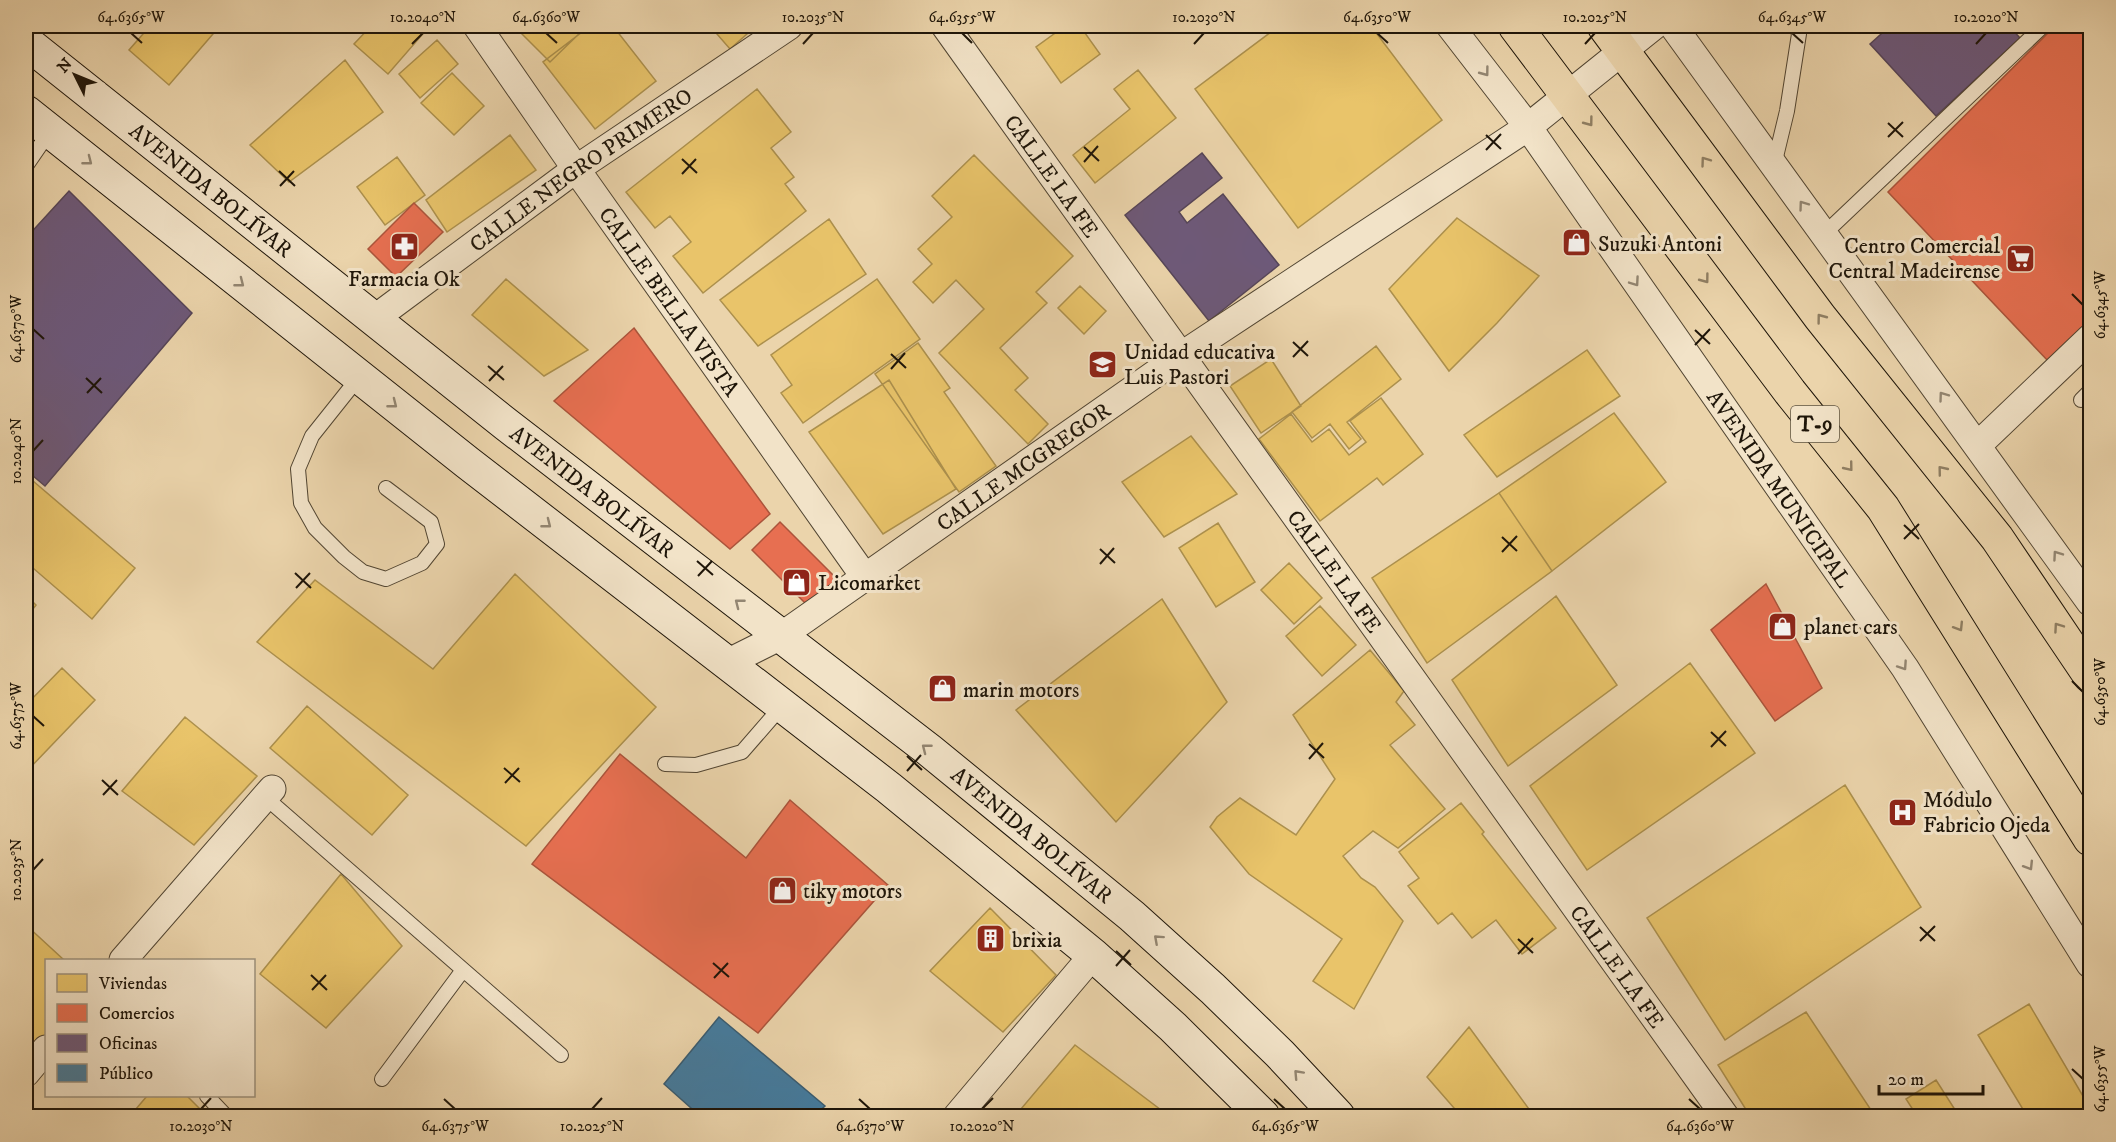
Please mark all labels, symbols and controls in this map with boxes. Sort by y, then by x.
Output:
text: 64.6365°W [97,8,165,27]
text: 10.2040°N [390,8,456,27]
text: 64.6360°W [512,8,580,27]
text: 10.2035°N [782,8,844,27]
text: 64.6355°W [928,8,996,27]
text: 10.2030°N [1172,8,1236,27]
text: 64.6350°W [1343,8,1411,27]
text: 10.2025°N [1563,8,1627,27]
text: 64.6345°W [1758,8,1826,27]
text: 10.2020°N [1953,8,2019,27]
north arrow [45,45,105,105]
text: N [53,54,77,77]
one-way arrow [1478,65,1489,76]
street label: CALLE NEGRO PRIMERO [464,83,698,259]
street label: CALLE LA FE [998,110,1104,243]
one-way arrow [1581,116,1592,127]
street label: AVENIDA BOLÍVAR [123,118,298,264]
one-way arrow [81,154,92,165]
one-way arrow [1701,157,1712,168]
one-way arrow [1799,200,1810,211]
street label: CALLE BELLA VISTA [592,202,745,403]
shop icon: Suzuki Antoni [1561,227,1593,259]
pharmacy icon: Farmacia Ok [388,230,420,262]
place label: Suzuki Antoni [1598,231,1722,258]
place label: Centro Comercial Central Madeirense [1829,233,2000,285]
supermarket icon: Centro Comercial Central Madeirense [2005,242,2037,274]
place label: Farmacia Ok [348,266,460,293]
text: 64.6345°W [2091,271,2110,339]
one-way arrow [1698,272,1709,283]
one-way arrow [234,275,245,286]
one-way arrow [1628,275,1639,286]
text: 64.6370°W [7,295,26,363]
one-way arrow [1817,313,1828,324]
place label: Unidad educativa Luis Pastori [1124,339,1276,391]
school or university icon: Unidad educativa Luis Pastori [1087,348,1119,380]
street label: AVENIDA MUNICIPAL [1700,385,1857,593]
one-way arrow [1939,392,1950,403]
one-way arrow [386,397,397,408]
street label: CALLE MCGREGOR [932,397,1116,538]
road number: T-9 [1791,406,1839,442]
text: 10.2040°N [7,418,26,484]
street label: AVENIDA BOLÍVAR [504,420,680,564]
one-way arrow [1842,460,1853,471]
one-way arrow [1939,466,1950,477]
street label: CALLE LA FE [1281,505,1387,638]
one-way arrow [540,517,551,528]
one-way arrow [2053,550,2064,561]
shop icon: Licomarket [781,566,813,598]
place label: Licomarket [818,570,921,597]
one-way arrow [734,600,745,611]
shop icon: planet cars [1767,610,1799,642]
place label: planet cars [1803,614,1898,641]
one-way arrow [1952,621,1964,631]
one-way arrow [2054,622,2065,633]
text: 64.6350°W [2091,658,2110,726]
one-way arrow [1896,659,1907,670]
shop icon: marin motors [926,673,958,705]
place label: marin motors [963,677,1079,704]
text: 64.6375°W [7,682,26,750]
one-way arrow [922,745,933,756]
street label: AVENIDA BOLÍVAR [945,762,1118,910]
place label: Módulo Fabricio Ojeda [1923,787,2051,839]
hospital icon: Módulo Fabricio Ojeda [1886,796,1918,828]
text: 10.2035°N [7,839,26,901]
one-way arrow [2022,860,2034,870]
shop icon: tiky motors [766,874,798,906]
place label: tiky motors [803,878,902,905]
street label: CALLE LA FE [1563,900,1670,1034]
building icon: brixia [975,923,1007,955]
place label: brixia [1012,927,1063,954]
one-way arrow [1154,935,1164,946]
legend [45,959,255,1097]
text: Viviendas [98,973,167,995]
text: Comercios [99,1003,174,1025]
text: Oficinas [99,1033,157,1055]
text: 64.6355°W [2091,1045,2110,1113]
scale bar [1879,1058,1982,1096]
text: Público [99,1063,153,1085]
text: 20 m [1888,1069,1924,1091]
one-way arrow [1295,1070,1306,1081]
text: 10.2030°N [169,1117,233,1136]
text: 64.6375°W [421,1117,489,1136]
text: 10.2025°N [560,1117,624,1136]
text: 64.6370°W [836,1117,904,1136]
text: 10.2020°N [949,1117,1015,1136]
text: 64.6365°W [1251,1117,1319,1136]
text: 64.6360°W [1666,1117,1734,1136]

